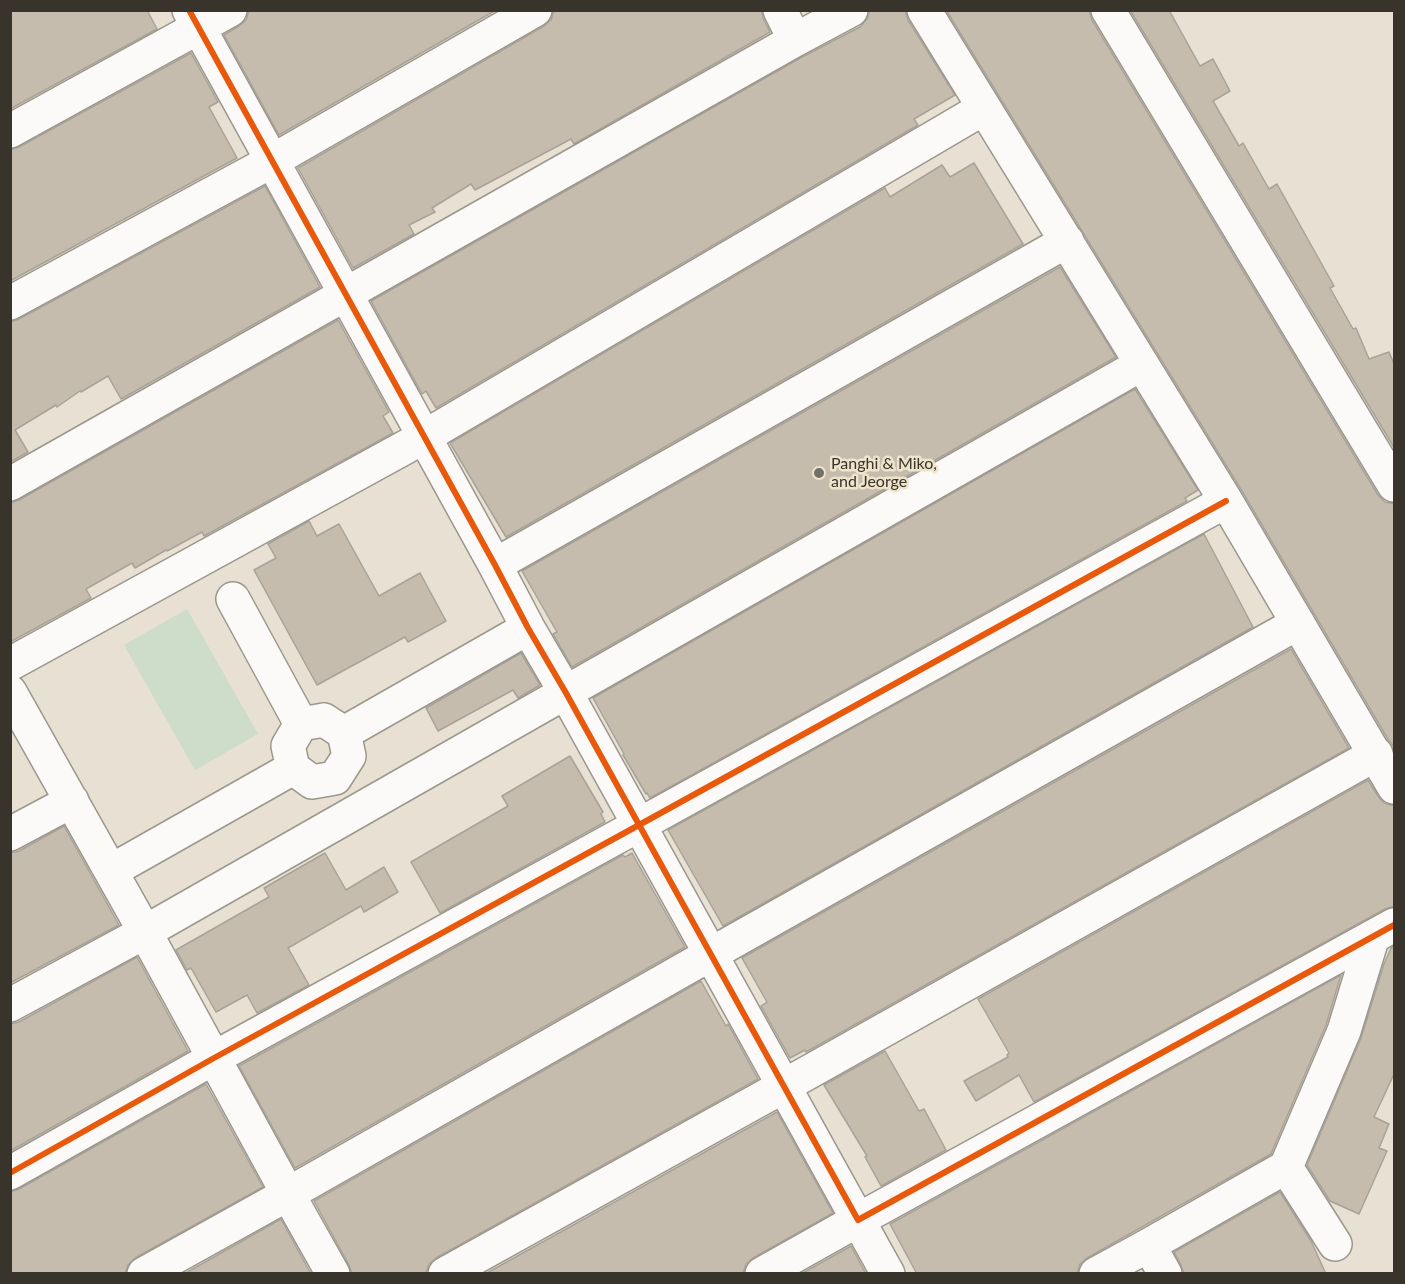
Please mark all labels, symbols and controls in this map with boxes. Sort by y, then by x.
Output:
place label: Panghi & Miko, and Jeorge [831,454,937,492]
marker: Panghi & Miko, and Jeorge [812,466,826,480]

